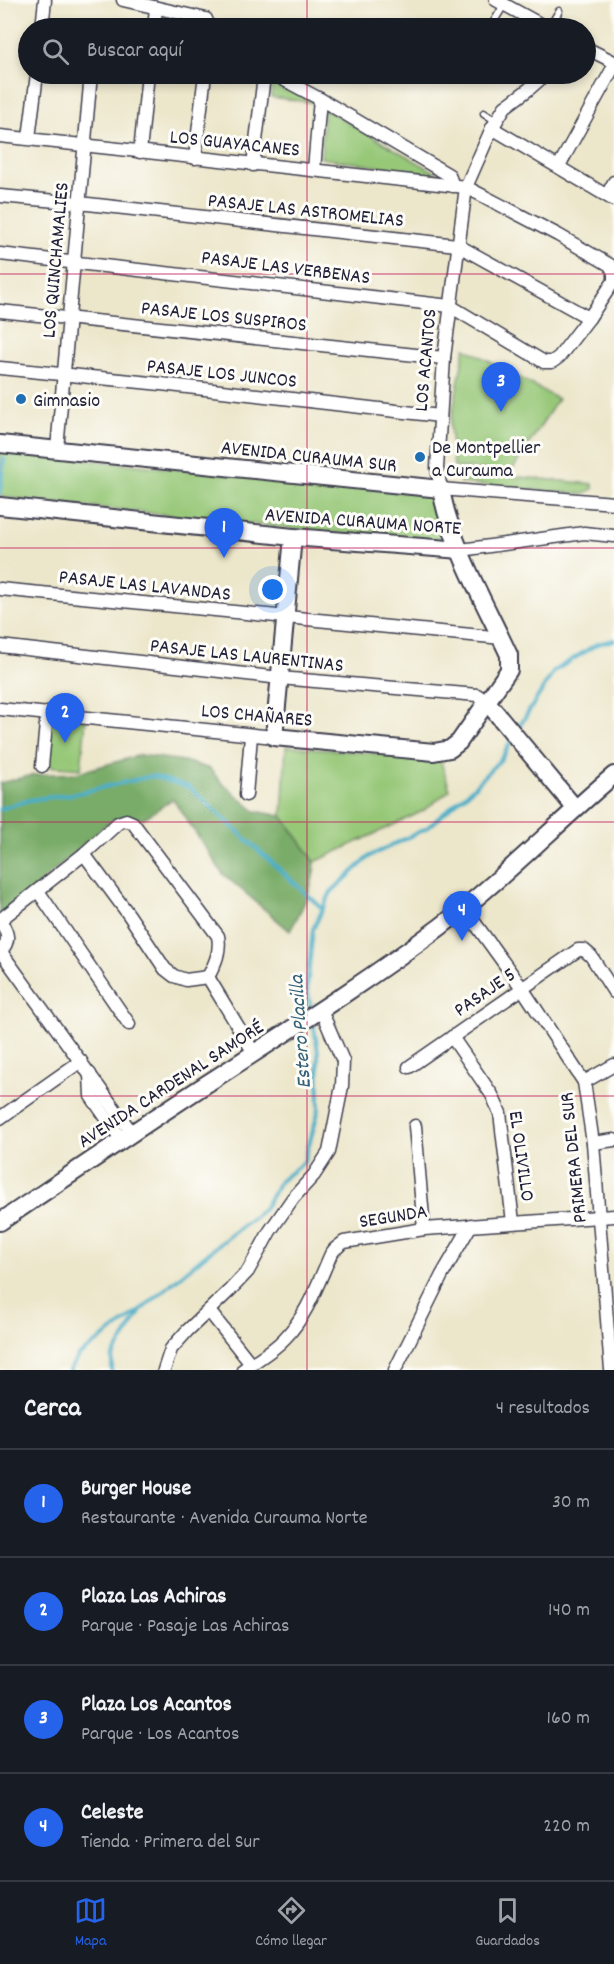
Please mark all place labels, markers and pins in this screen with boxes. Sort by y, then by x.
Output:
pin: 3 [482,362,520,412]
place label: Gimnasio [33,388,100,416]
marker: Gimnasio [14,392,28,406]
place label: De Montpellier a Curauma [432,435,541,486]
marker: De Montpellier a Curauma [413,450,427,464]
pin: 1 [204,508,244,558]
pin: 2 [46,694,84,743]
pin: 4 [442,892,482,941]

